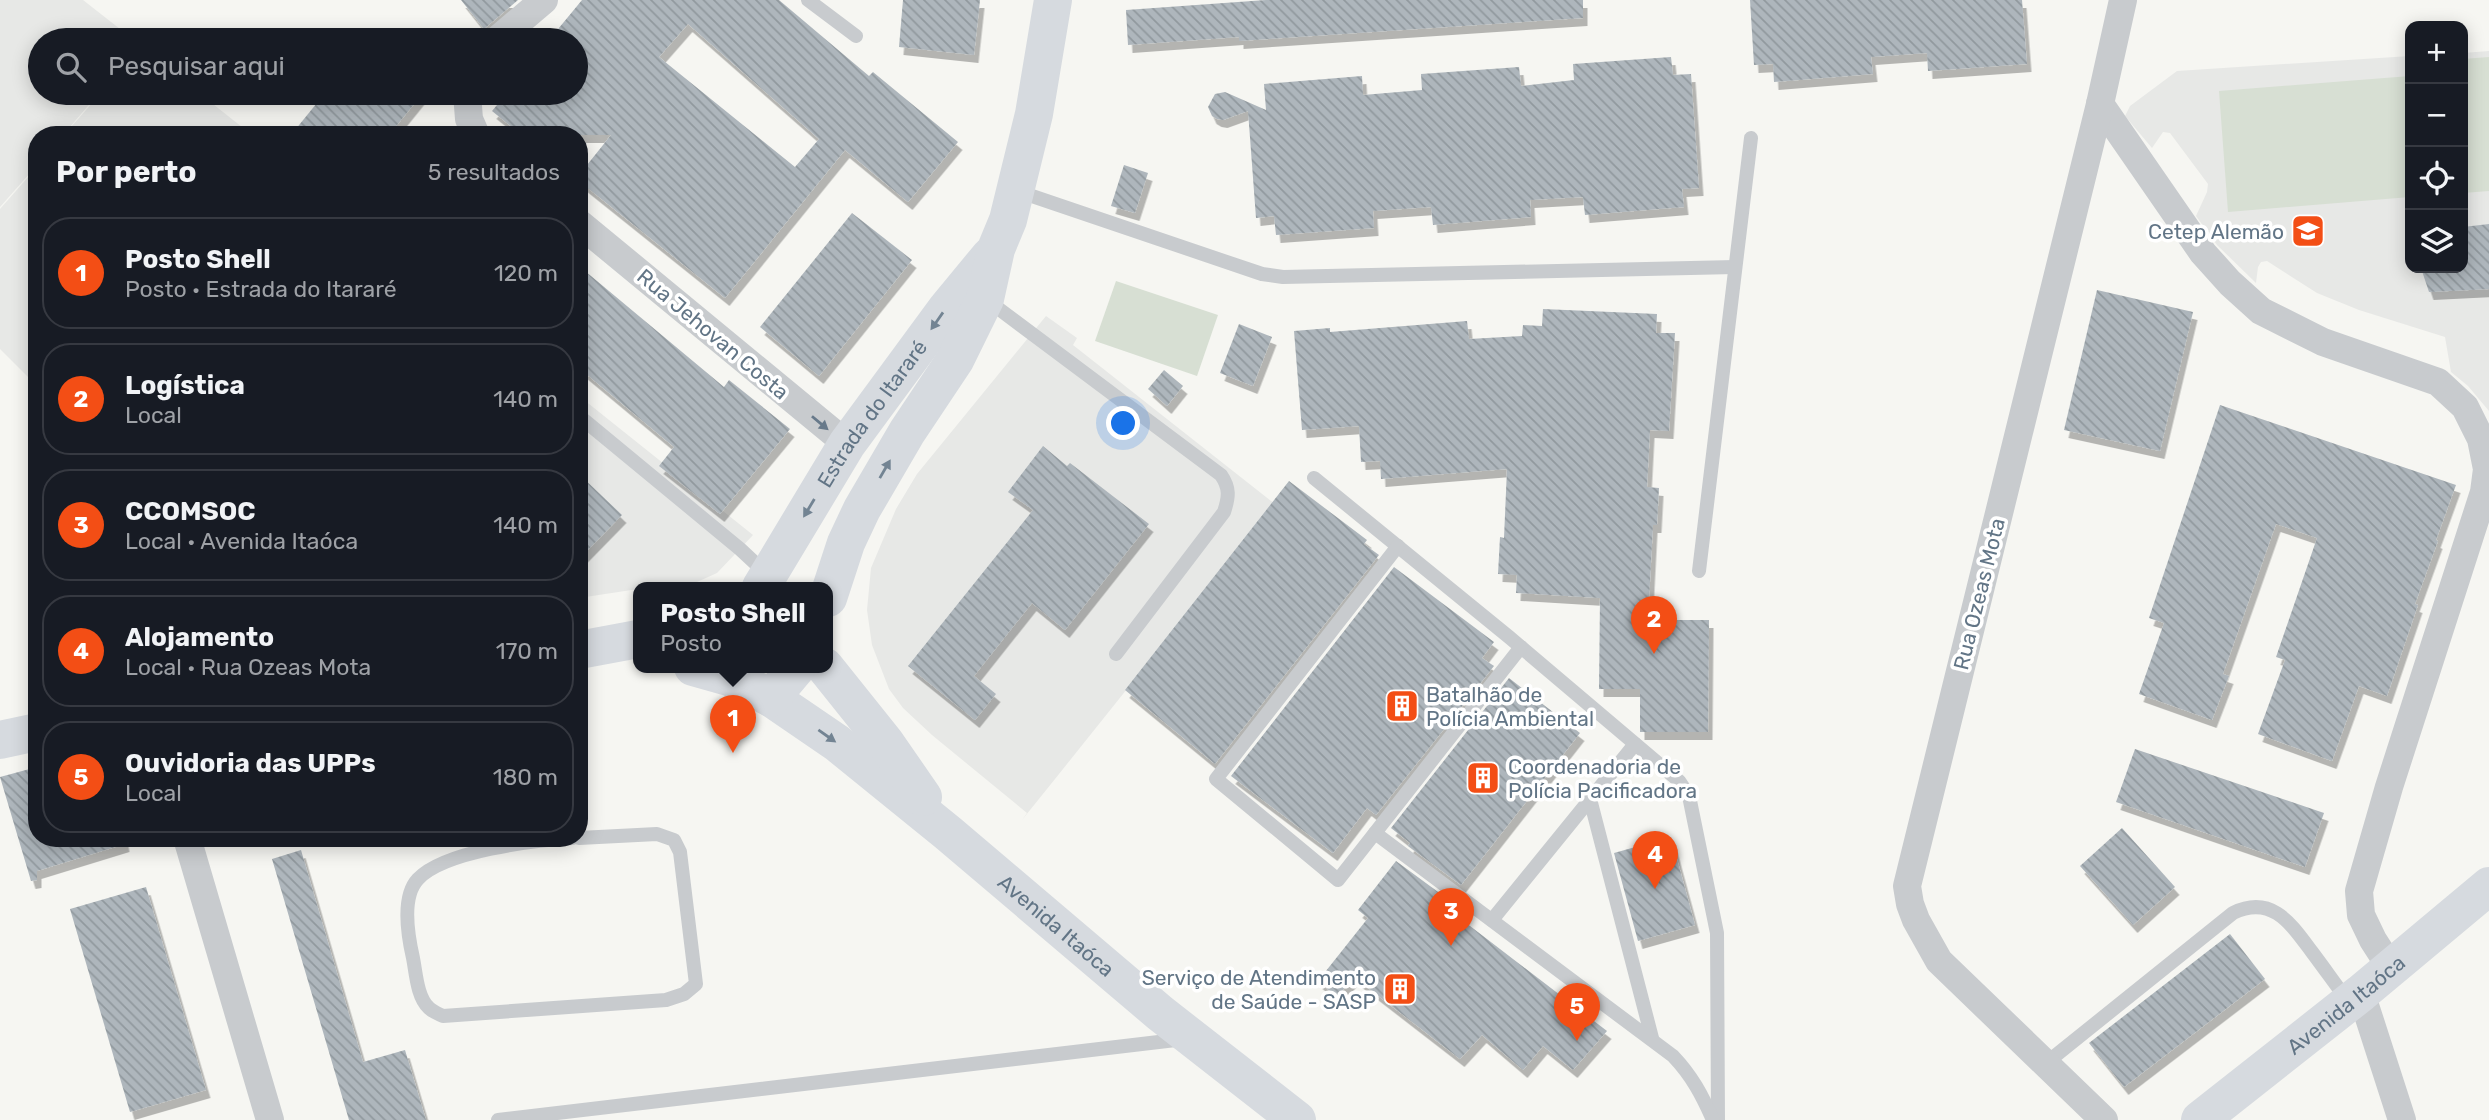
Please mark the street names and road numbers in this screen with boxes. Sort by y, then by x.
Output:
street label: Rua Jehovan Costa [632,263,794,405]
street label: Estrada do Itararé [811,335,932,492]
street label: Rua Ozeas Mota [1948,516,2010,672]
street label: Avenida Itaóca [993,869,1120,981]
street label: Avenida Itaóca [2282,949,2410,1059]

